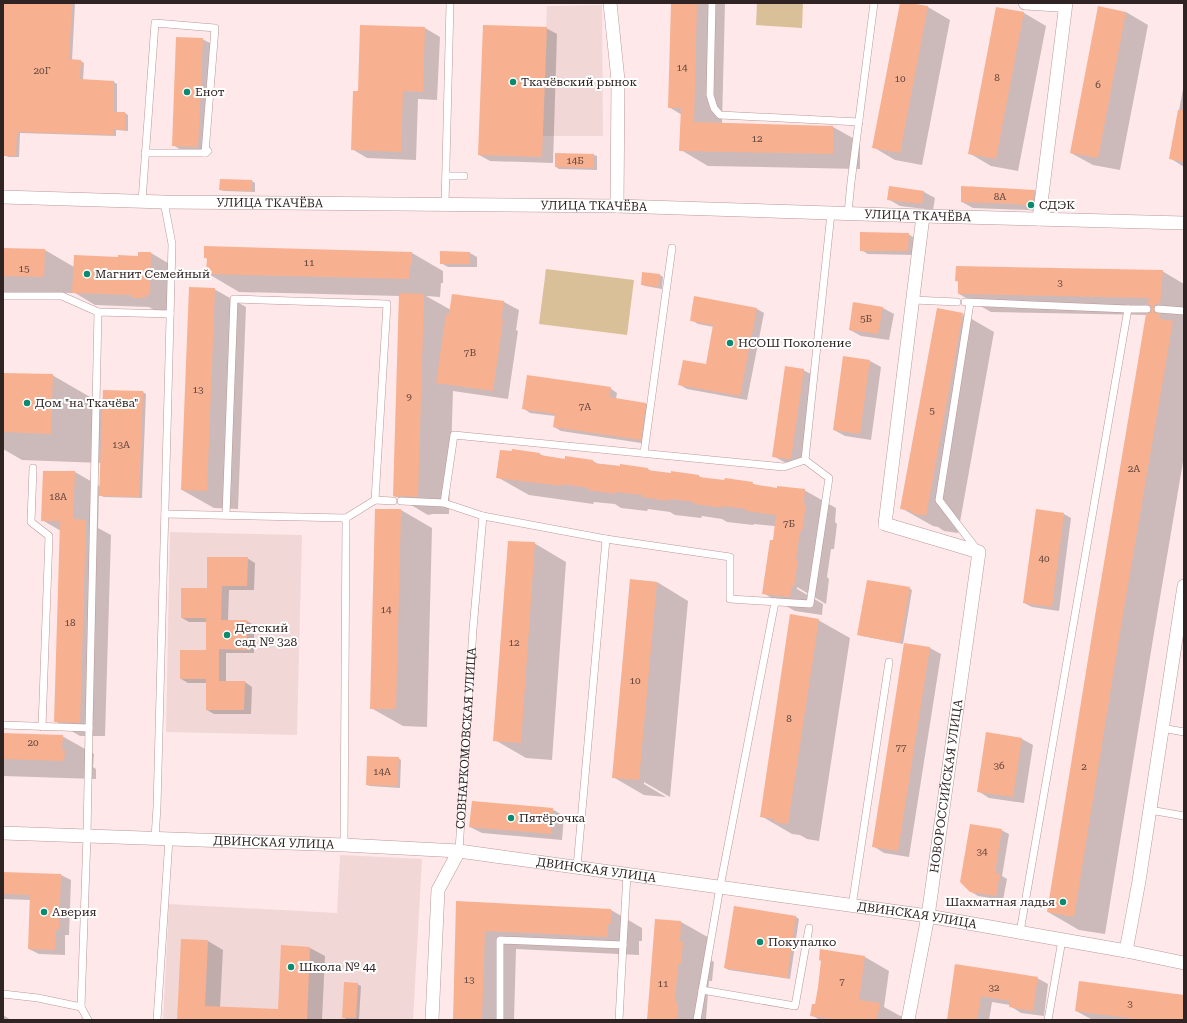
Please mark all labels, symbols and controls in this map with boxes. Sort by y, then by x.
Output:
house number: 14 [676,62,688,73]
house number: 20Г [33,65,51,76]
house number: 8 [994,72,1000,83]
house number: 10 [894,73,906,84]
place label: Ткачёвский рынок [521,75,637,89]
marker: Ткачёвский рынок [508,77,518,87]
house number: 6 [1095,79,1101,90]
place label: Енот [195,85,225,99]
marker: Енот [182,87,192,97]
house number: 12 [751,133,763,144]
house number: 14Б [566,155,584,166]
house number: 8А [994,191,1006,202]
street label: УЛИЦА ТКАЧЁВА [217,195,324,210]
street label: УЛИЦА ТКАЧЁВА [541,198,648,214]
place label: СДЭК [1039,198,1075,212]
marker: СДЭК [1026,200,1036,210]
street label: УЛИЦА ТКАЧЁВА [864,207,972,224]
house number: 11 [303,257,315,268]
house number: 15 [18,263,30,274]
place label: Магнит Семейный [95,267,210,281]
marker: Магнит Семейный [82,269,92,279]
house number: 3 [1057,277,1063,288]
house number: 5Б [860,313,873,324]
place label: НСОШ Поколение [738,336,852,350]
marker: НСОШ Поколение [725,338,735,348]
house number: 7В [464,347,476,358]
house number: 13 [192,384,204,395]
house number: 9 [406,391,412,402]
place label: Дом "на Ткачёва" [35,396,139,410]
marker: Дом "на Ткачёва" [22,398,32,408]
house number: 7А [579,401,591,412]
house number: 5 [929,405,935,416]
house number: 13А [112,439,130,450]
house number: 2А [1128,463,1140,474]
house number: 18А [49,491,67,502]
house number: 7Б [783,518,796,529]
house number: 40 [1038,553,1050,564]
house number: 14 [380,604,392,615]
house number: 18 [64,617,76,628]
place label: Детский сад № 328 [235,621,297,649]
marker: Детский сад № 328 [222,630,232,640]
house number: 12 [508,637,520,648]
street label: СОВНАРКОМОВСКАЯ УЛИЦА [453,646,479,829]
house number: 10 [629,675,641,686]
street label: НОВОРОССИЙСКАЯ УЛИЦА [927,698,965,874]
house number: 8 [786,713,792,724]
house number: 20 [27,737,39,748]
house number: 77 [895,742,907,753]
house number: 36 [993,760,1005,771]
house number: 2 [1081,761,1087,772]
house number: 14А [373,766,391,777]
place label: Пятёрочка [519,811,586,825]
marker: Пятёрочка [506,813,516,823]
street label: ДВИНСКАЯ УЛИЦА [213,833,335,852]
house number: 34 [976,846,988,857]
street label: ДВИНСКАЯ УЛИЦА [536,855,658,885]
place label: Шахматная ладья [946,895,1055,909]
marker: Шахматная ладья [1058,897,1068,907]
street label: ДВИНСКАЯ УЛИЦА [856,899,979,932]
place label: Аверия [52,905,97,919]
marker: Аверия [39,907,49,917]
place label: Покупалко [768,935,836,949]
marker: Покупалко [755,937,765,947]
place label: Школа № 44 [299,960,376,974]
marker: Школа № 44 [286,962,296,972]
house number: 13 [463,974,475,985]
house number: 7 [839,976,845,987]
house number: 11 [657,978,669,989]
house number: 32 [988,982,1000,993]
house number: 3 [1127,998,1133,1009]

